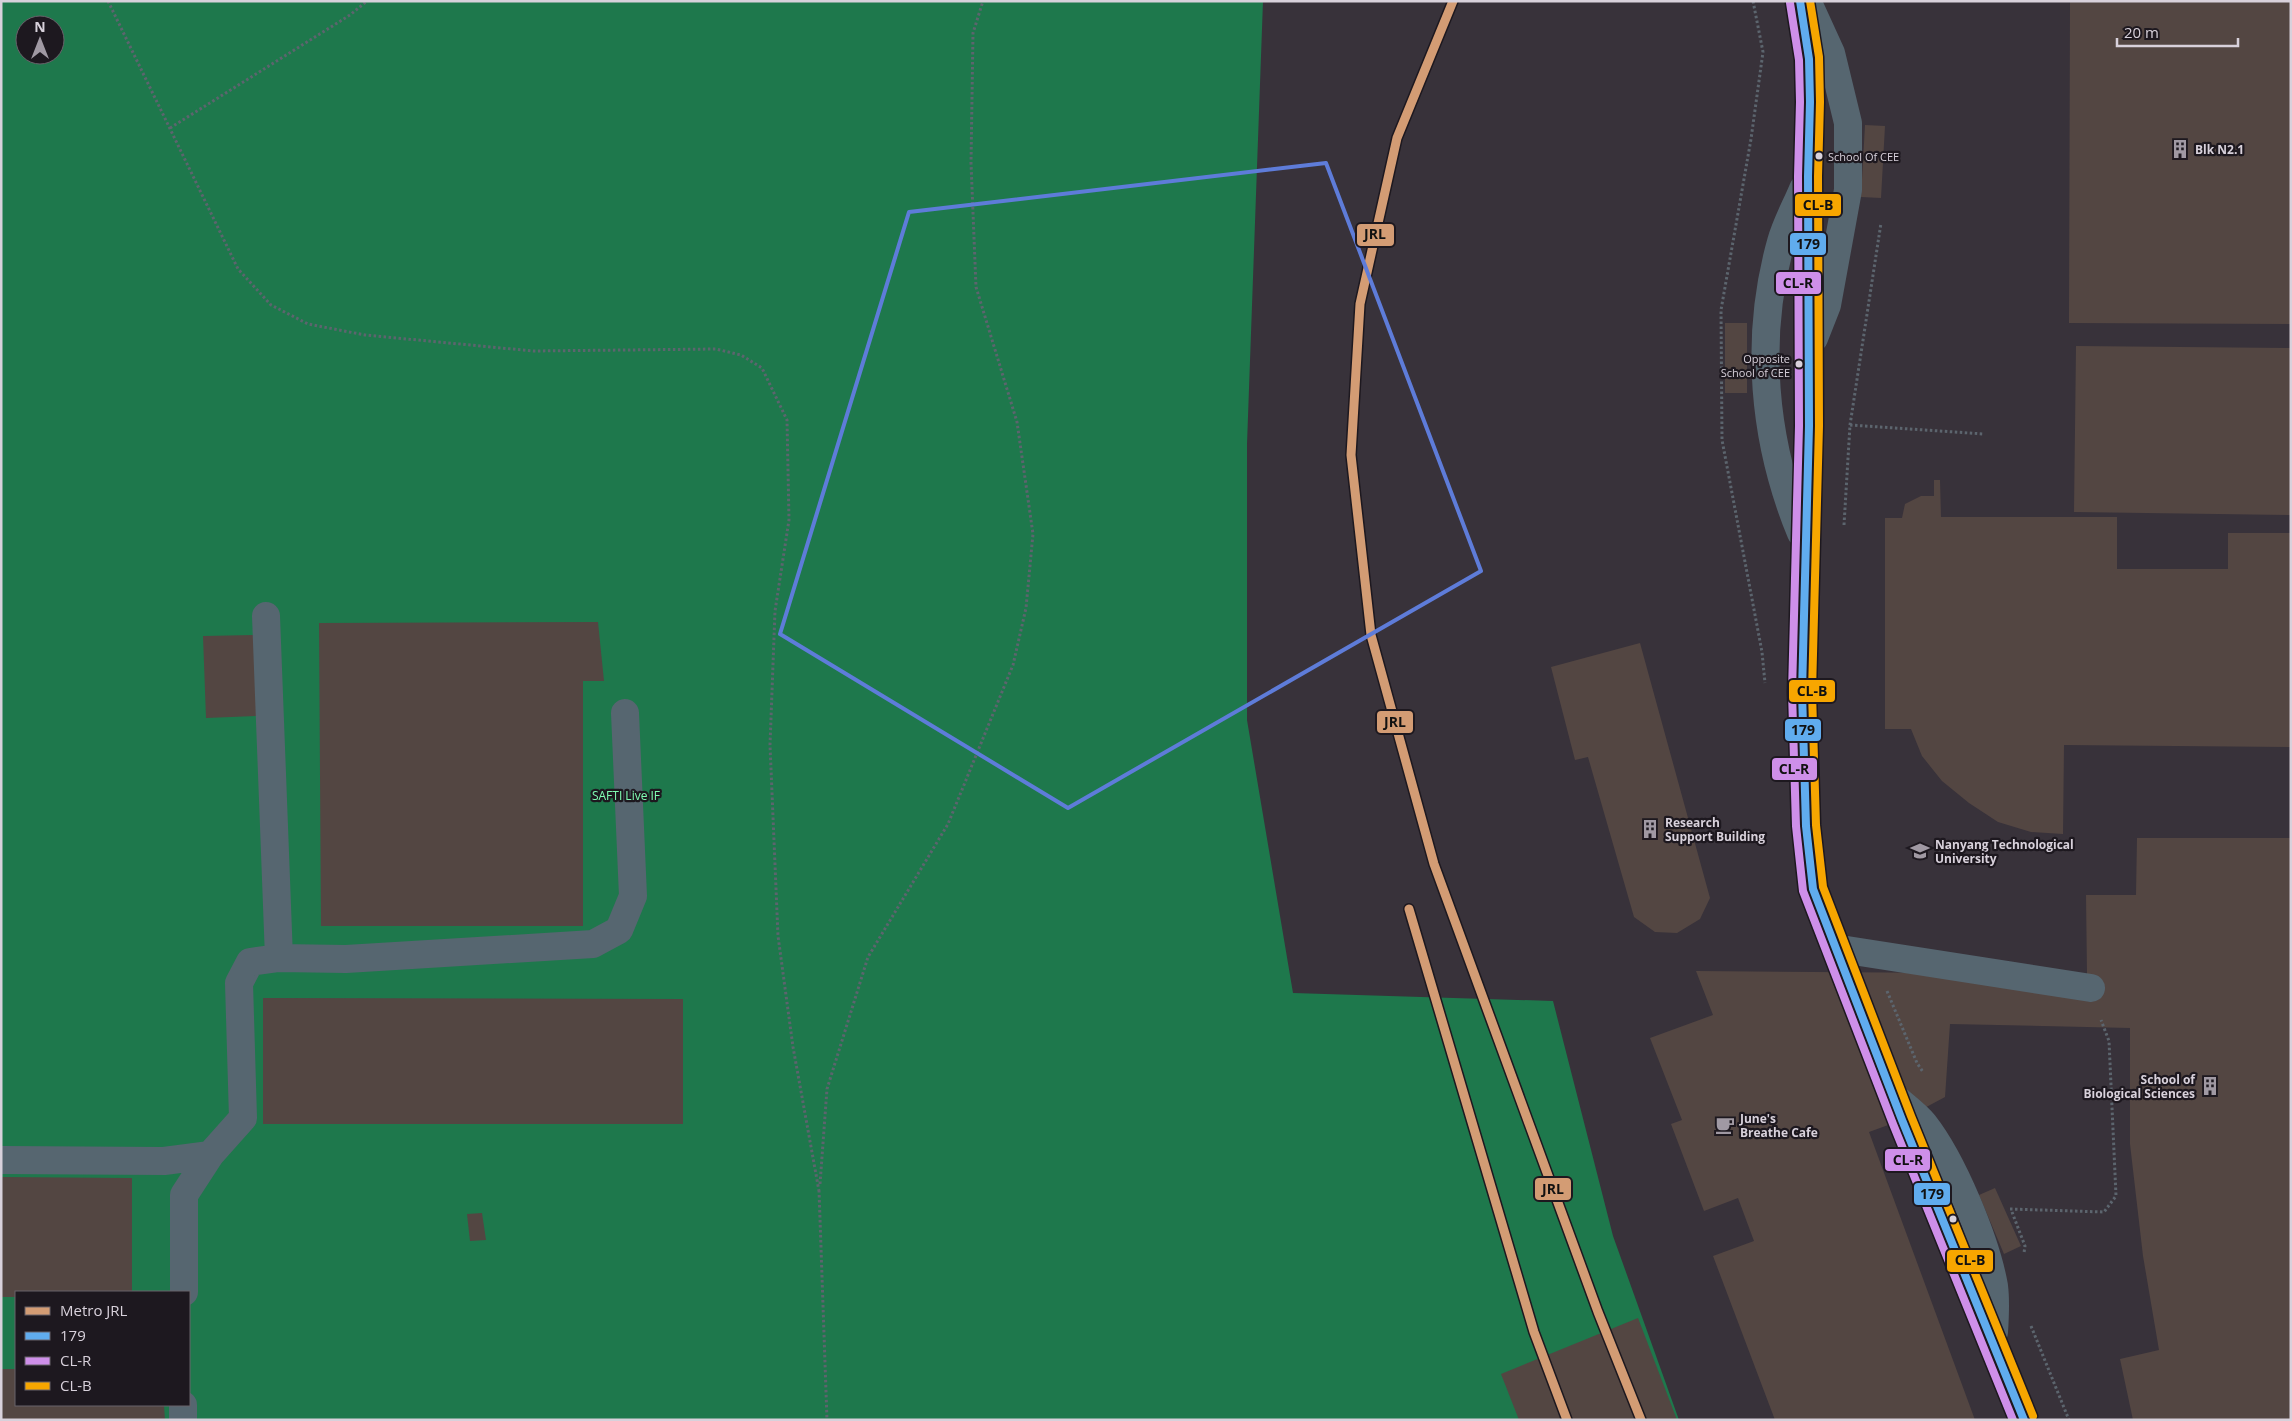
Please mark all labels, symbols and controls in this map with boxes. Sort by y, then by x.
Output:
north arrow [15,15,65,65]
scale bar [2117,15,2238,47]
text: N [34,17,46,36]
text: 20 m [2124,22,2159,42]
building icon: Blk N2.1 [2169,138,2191,160]
place label: Blk N2.1 [2195,141,2244,158]
place label: School Of CEE [1828,149,1899,164]
marker: School Of CEE [1814,151,1824,161]
line badge: CL-B [1794,193,1842,217]
text: CL-B [1803,195,1833,214]
line badge: JRL [1356,223,1395,247]
text: JRL [1362,224,1386,243]
line badge: 179 [1789,232,1827,256]
text: 179 [1796,234,1820,253]
line badge: CL-R [1775,271,1822,295]
text: CL-R [1783,273,1814,292]
place label: Opposite School of CEE [1721,351,1790,380]
marker: Opposite School of CEE [1794,359,1804,369]
line badge: CL-B [1788,679,1836,703]
text: CL-B [1797,681,1827,700]
line badge: JRL [1376,710,1414,734]
text: JRL [1382,712,1406,731]
line badge: 179 [1784,718,1822,742]
text: 179 [1791,720,1815,739]
line badge: CL-R [1771,757,1818,781]
text: CL-R [1779,759,1810,778]
park label: SAFTI Live IF [592,787,660,804]
place label: Research Support Building [1665,814,1765,845]
building icon: Research Support Building [1639,818,1661,840]
place label: Nanyang Technological University [1935,836,2074,867]
school or university icon: Nanyang Technological University [1909,840,1931,862]
place label: School of Biological Sciences [2083,1071,2196,1102]
building icon: School of Biological Sciences [2199,1075,2221,1097]
place label: June's Breathe Cafe [1739,1110,1818,1141]
cafe icon: June's Breathe Cafe [1714,1114,1736,1136]
line badge: CL-R [1884,1148,1931,1172]
text: CL-R [1893,1150,1924,1169]
line badge: JRL [1534,1177,1572,1201]
text: JRL [1540,1179,1564,1198]
line badge: 179 [1913,1182,1951,1206]
text: 179 [1920,1184,1944,1203]
unlabelled marker [1948,1214,1958,1224]
line badge: CL-B [1946,1249,1994,1273]
text: CL-B [1955,1250,1985,1269]
legend [15,1291,190,1406]
text: Metro JRL [60,1300,128,1320]
text: 179 [60,1325,86,1345]
text: CL-R [60,1350,92,1370]
text: CL-B [60,1375,92,1395]

